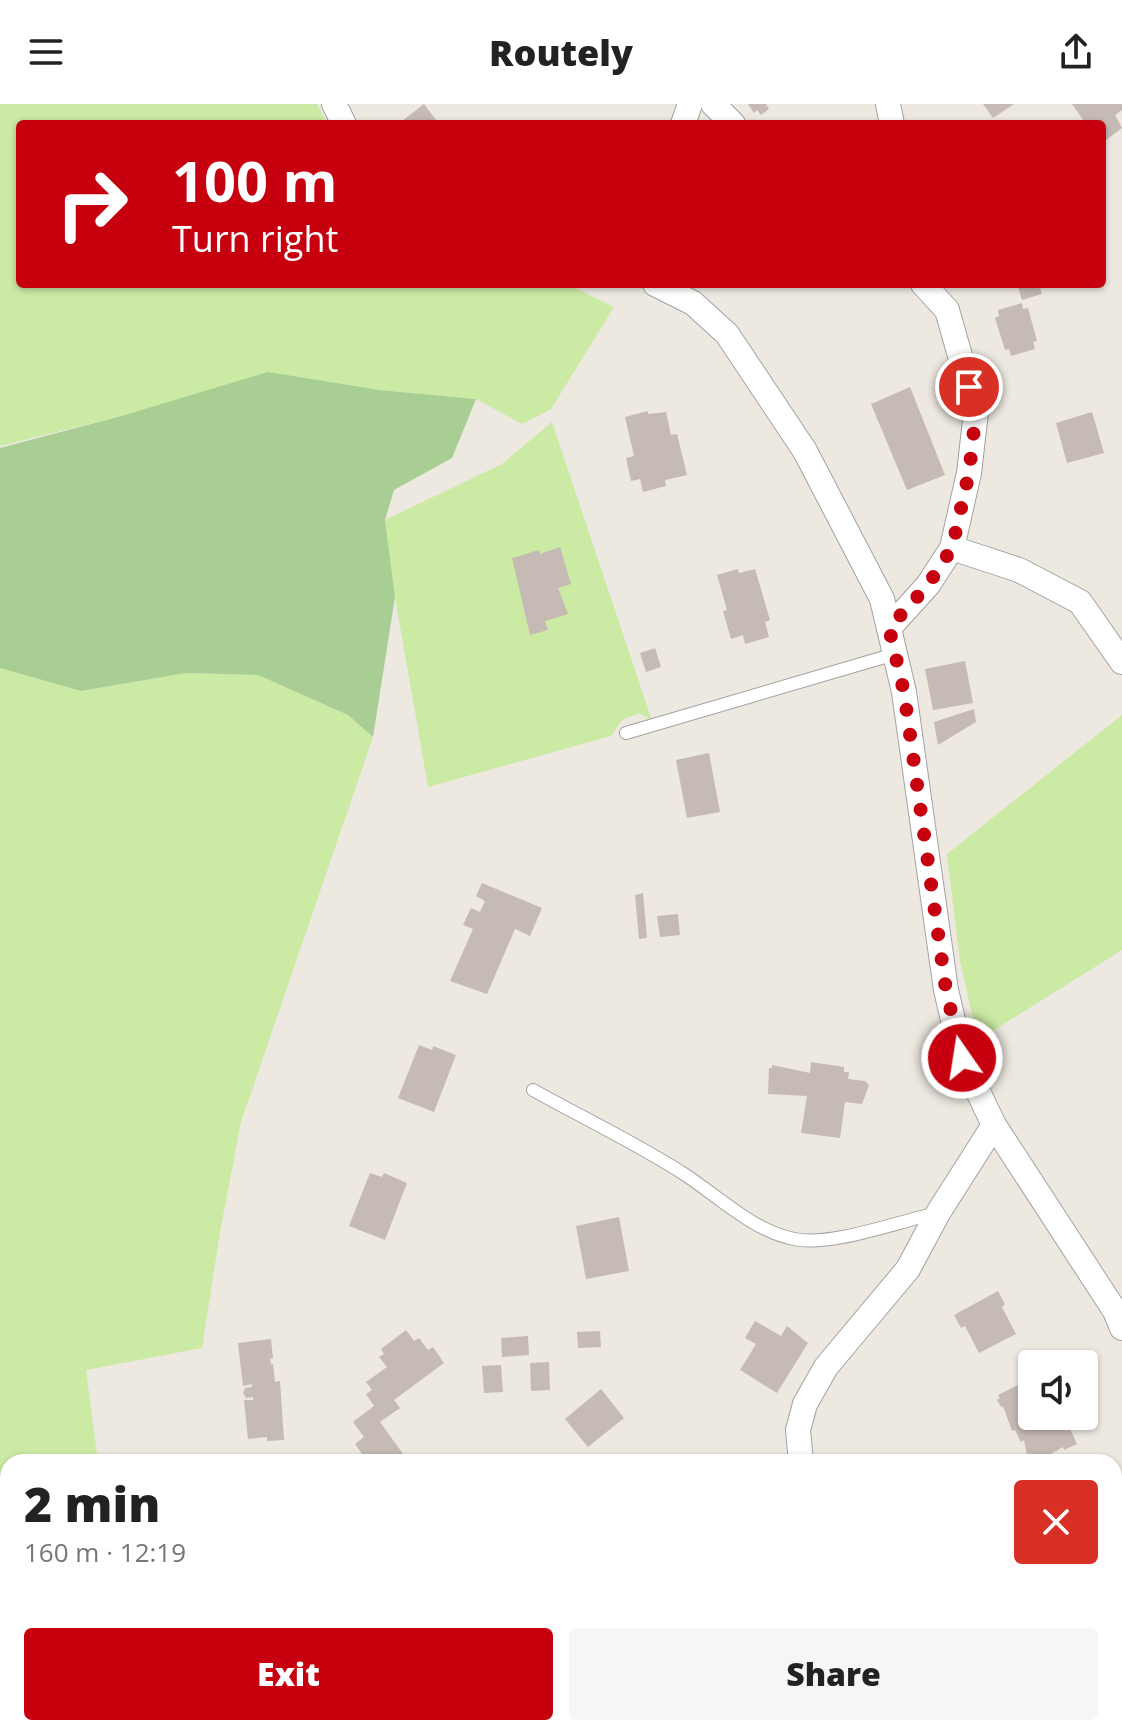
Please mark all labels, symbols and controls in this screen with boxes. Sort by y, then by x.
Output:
text: Routely [489,28,633,77]
icon: menu [24,30,68,74]
icon: share [1054,30,1098,74]
text: 100 m [172,142,338,218]
icon: right [40,152,144,256]
text: Turn right [172,214,338,263]
pin [935,353,1003,421]
icon: arrive [947,365,991,409]
position arrow [920,1016,1004,1100]
map controls [1018,1350,1098,1430]
button: sound [1018,1350,1098,1430]
text: 2 min [24,1471,160,1536]
button: close [1014,1480,1098,1564]
text: 160 m · 12:19 [24,1534,186,1570]
button: Exit [24,1628,553,1720]
button: Share [569,1628,1098,1720]

